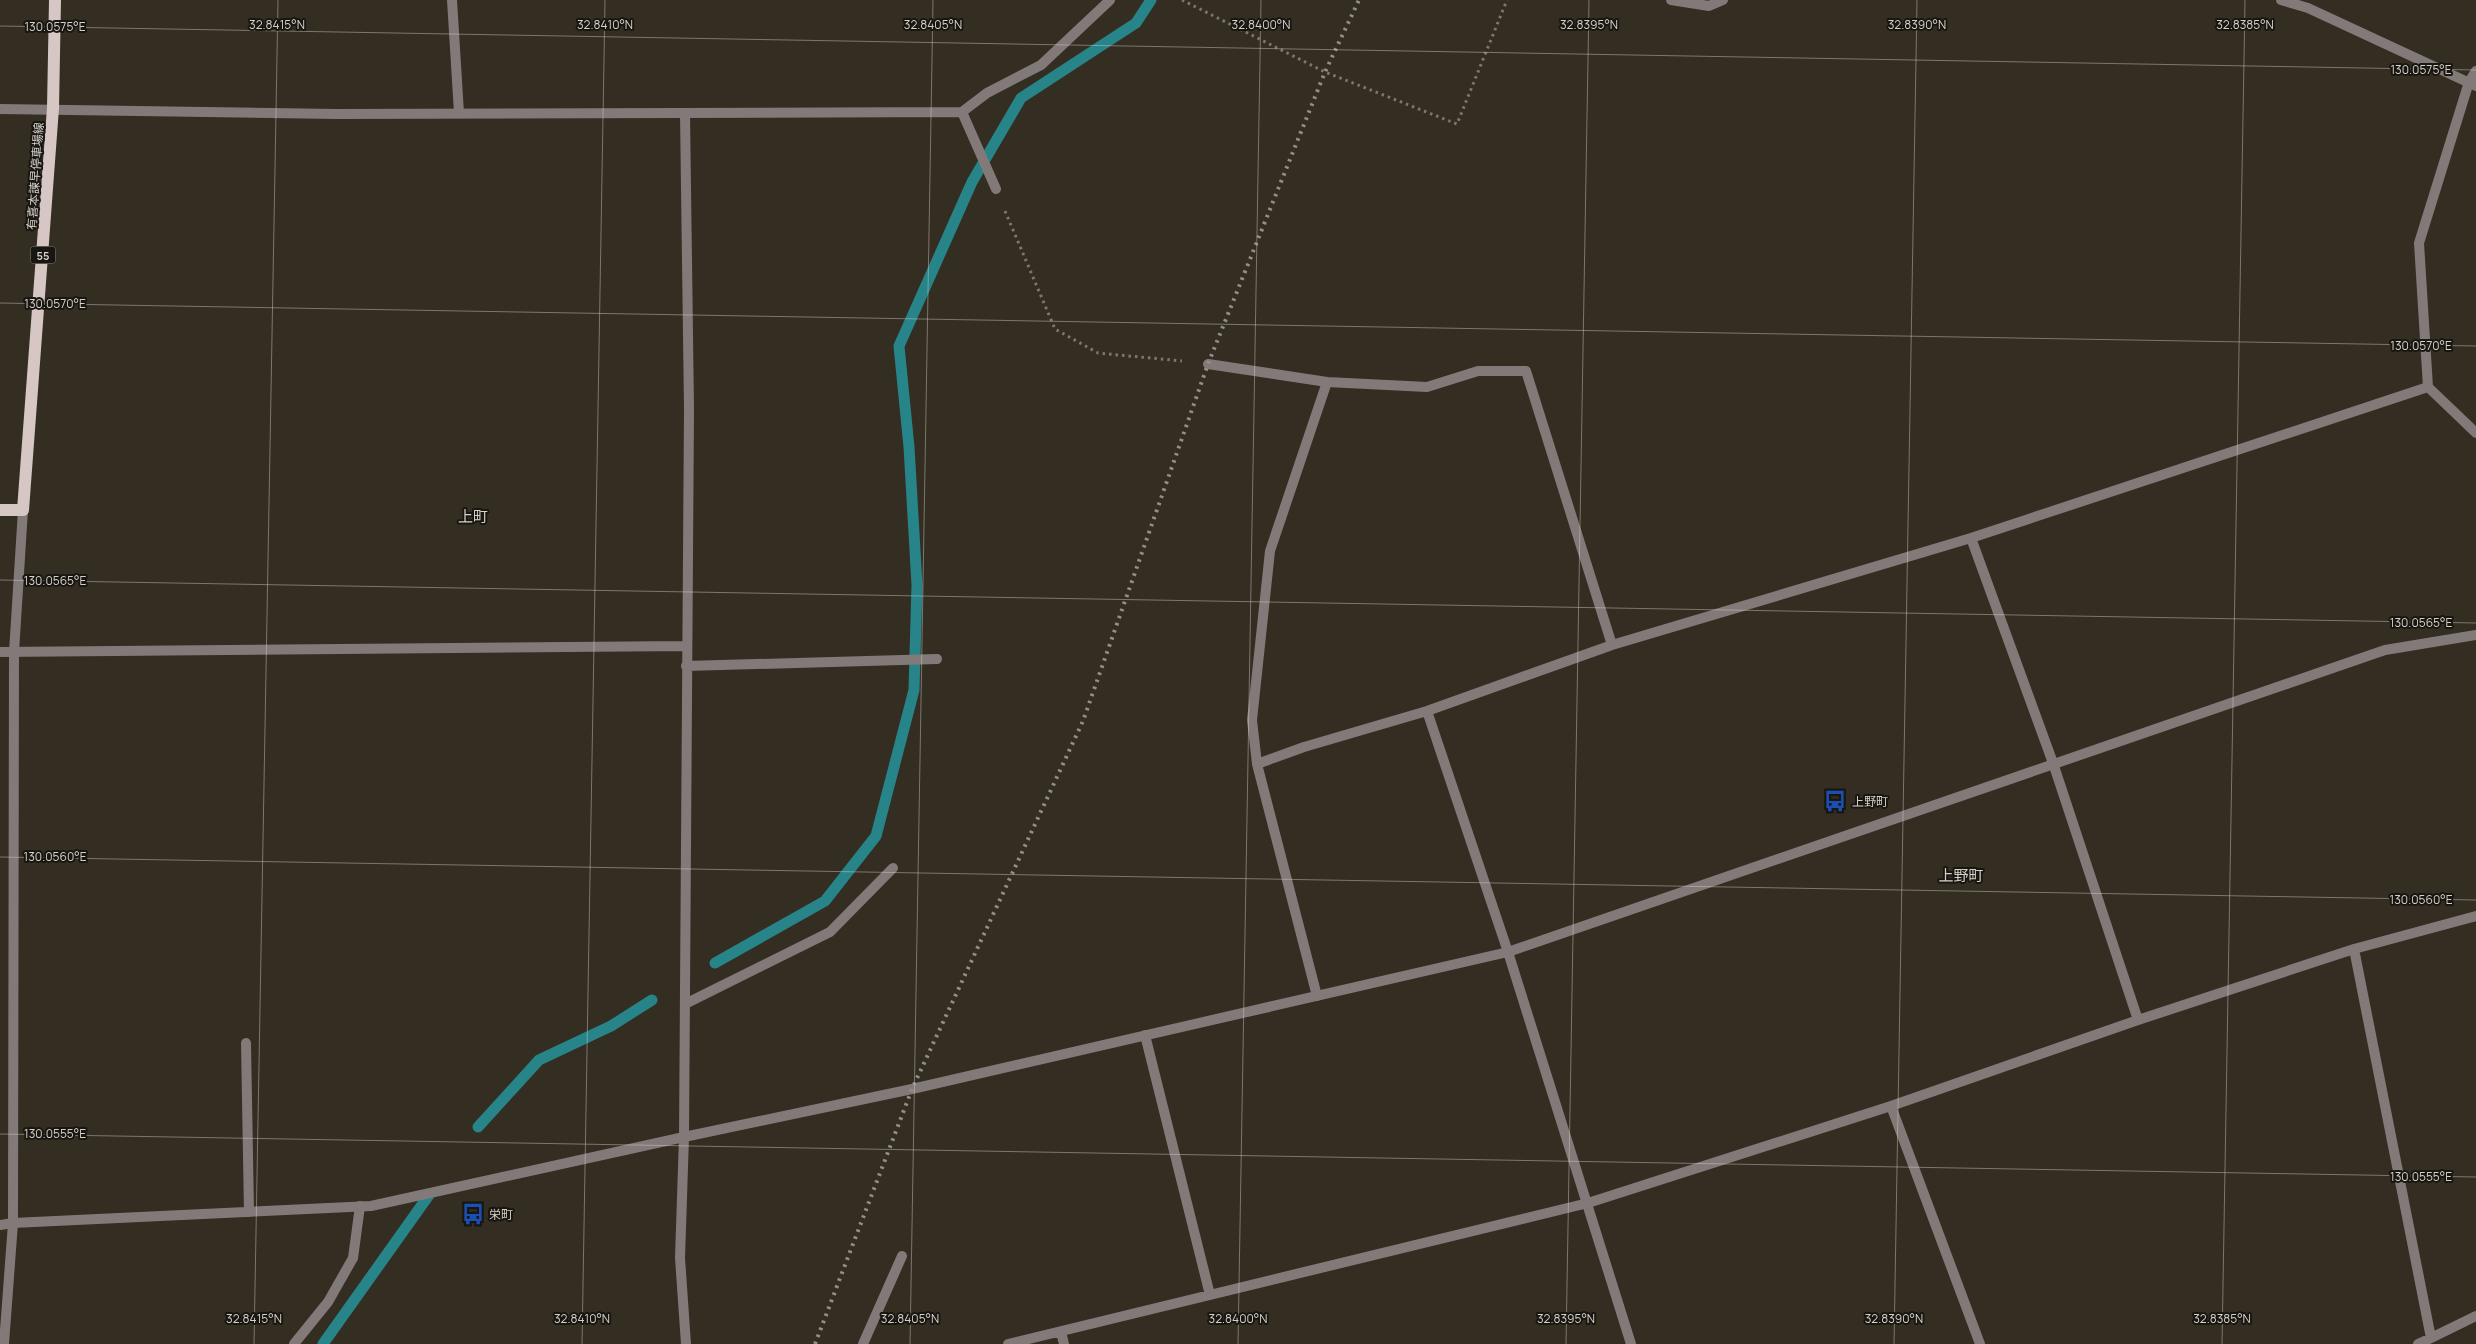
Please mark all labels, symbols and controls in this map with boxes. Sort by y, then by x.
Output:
text: 32.8415°N [249,16,305,33]
text: 32.8410°N [577,16,633,33]
text: 32.8405°N [904,16,962,33]
text: 32.8400°N [1232,16,1290,33]
text: 32.8395°N [1560,16,1618,33]
text: 32.8390°N [1888,16,1946,33]
text: 32.8385°N [2216,16,2274,33]
text: 130.0575°E [24,18,86,35]
text: 130.0575°E [2390,61,2452,78]
street label: 有喜本諫早停車場線 [23,122,47,230]
road number: 55 [30,246,56,264]
text: 130.0570°E [24,295,86,312]
text: 130.0570°E [2390,337,2452,354]
district label: 上町 [458,506,488,527]
text: 130.0565°E [24,572,86,589]
text: 130.0565°E [2390,614,2452,631]
bus stop icon: 上野町 [1822,788,1848,814]
place label: 上野町 [1852,793,1888,810]
text: 130.0560°E [24,848,87,865]
district label: 上野町 [1938,865,1984,886]
text: 130.0560°E [2390,891,2453,908]
text: 130.0555°E [24,1125,86,1142]
text: 130.0555°E [2390,1168,2452,1185]
bus stop icon: 栄町 [460,1201,486,1227]
place label: 栄町 [489,1206,513,1223]
text: 32.8415°N [226,1310,282,1327]
text: 32.8410°N [554,1310,610,1327]
text: 32.8405°N [881,1310,939,1327]
text: 32.8400°N [1209,1310,1267,1327]
text: 32.8395°N [1537,1310,1595,1327]
text: 32.8390°N [1865,1310,1923,1327]
text: 32.8385°N [2193,1310,2251,1327]

